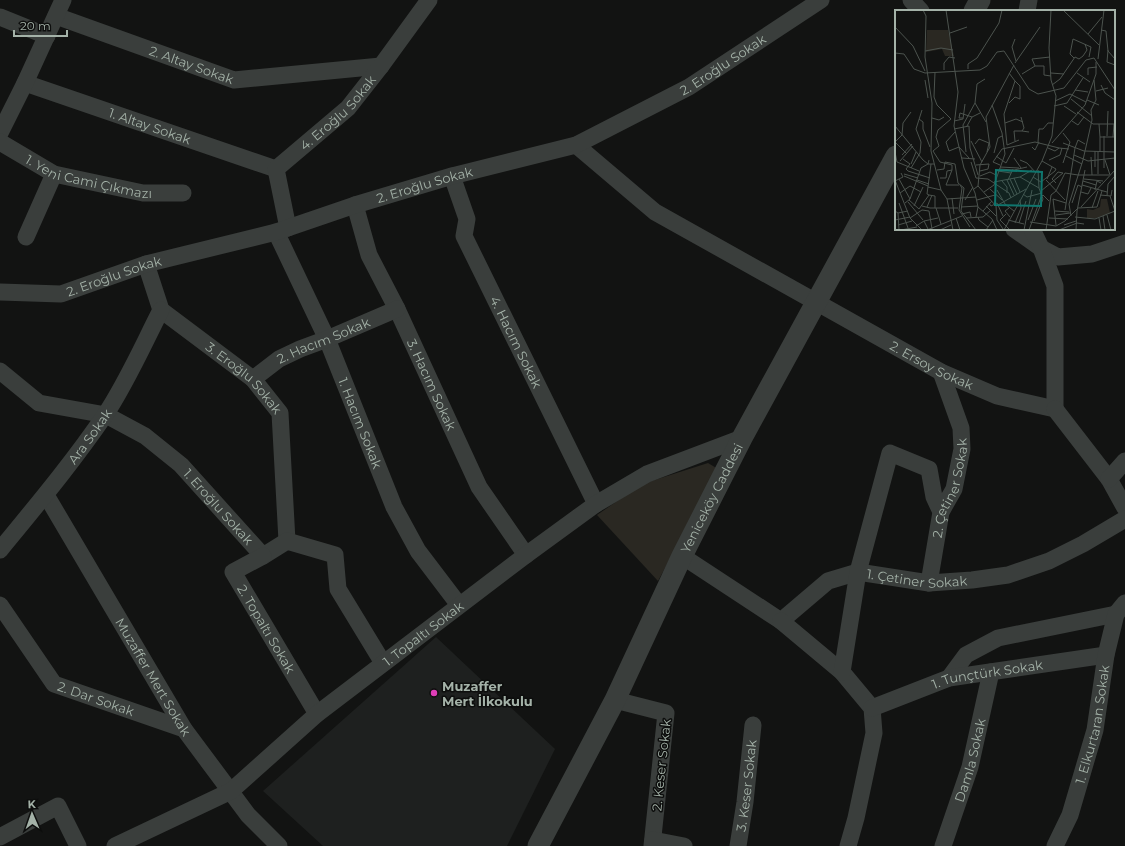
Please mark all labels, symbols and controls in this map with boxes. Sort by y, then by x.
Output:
inset map [895,10,1115,230]
scale bar [14,12,67,38]
text: 20 m [20,18,51,33]
street label: 2. Eroğlu Sokak [677,31,769,98]
street label: 2. Altay Sokak [147,42,236,87]
street label: 4. Eroğlu Sokak [296,72,379,154]
street label: 1. Altay Sokak [107,104,193,147]
street label: 1. Yeni Cami Çıkmazı [23,151,152,201]
street label: 2. Eroğlu Sokak [374,163,474,206]
street label: 2. Eroğlu Sokak [64,252,163,299]
street label: 4. Hacım Sokak [487,293,546,391]
street label: 2. Hacım Sokak [274,314,372,367]
street label: 3. Hacım Sokak [404,336,460,433]
street label: 2. Ersoy Sokak [887,337,976,393]
street label: 3. Eroğlu Sokak [203,338,286,417]
street label: 1. Hacım Sokak [335,375,386,471]
street label: Ara Sokak [64,405,115,467]
street label: 2. Çetiner Sokak [929,438,970,539]
street label: Yeniceköy Caddesi [677,440,746,555]
street label: 1. Eroğlu Sokak [180,465,257,548]
street label: 1. Çetiner Sokak [866,565,968,591]
street label: 2. Topaltı Sokak [234,582,299,676]
street label: 1. Topaltı Sokak [380,597,467,669]
street label: Muzaffer Mert Sokak [112,615,194,739]
street label: 1. Tunçtürk Sokak [929,656,1044,692]
street label: 1. Elkurtaran Sokak [1072,664,1112,786]
street label: 2. Dar Sokak [55,678,136,719]
place label: Muzaffer Mert İlkokulu [442,678,533,709]
marker: Muzaffer Mert İlkokulu [429,688,439,698]
street label: Damla Sokak [951,717,989,804]
street label: 2. Keser Sokak [648,718,674,812]
street label: 3. Keser Sokak [732,739,759,833]
north arrow [12,794,52,834]
text: K [27,797,37,811]

